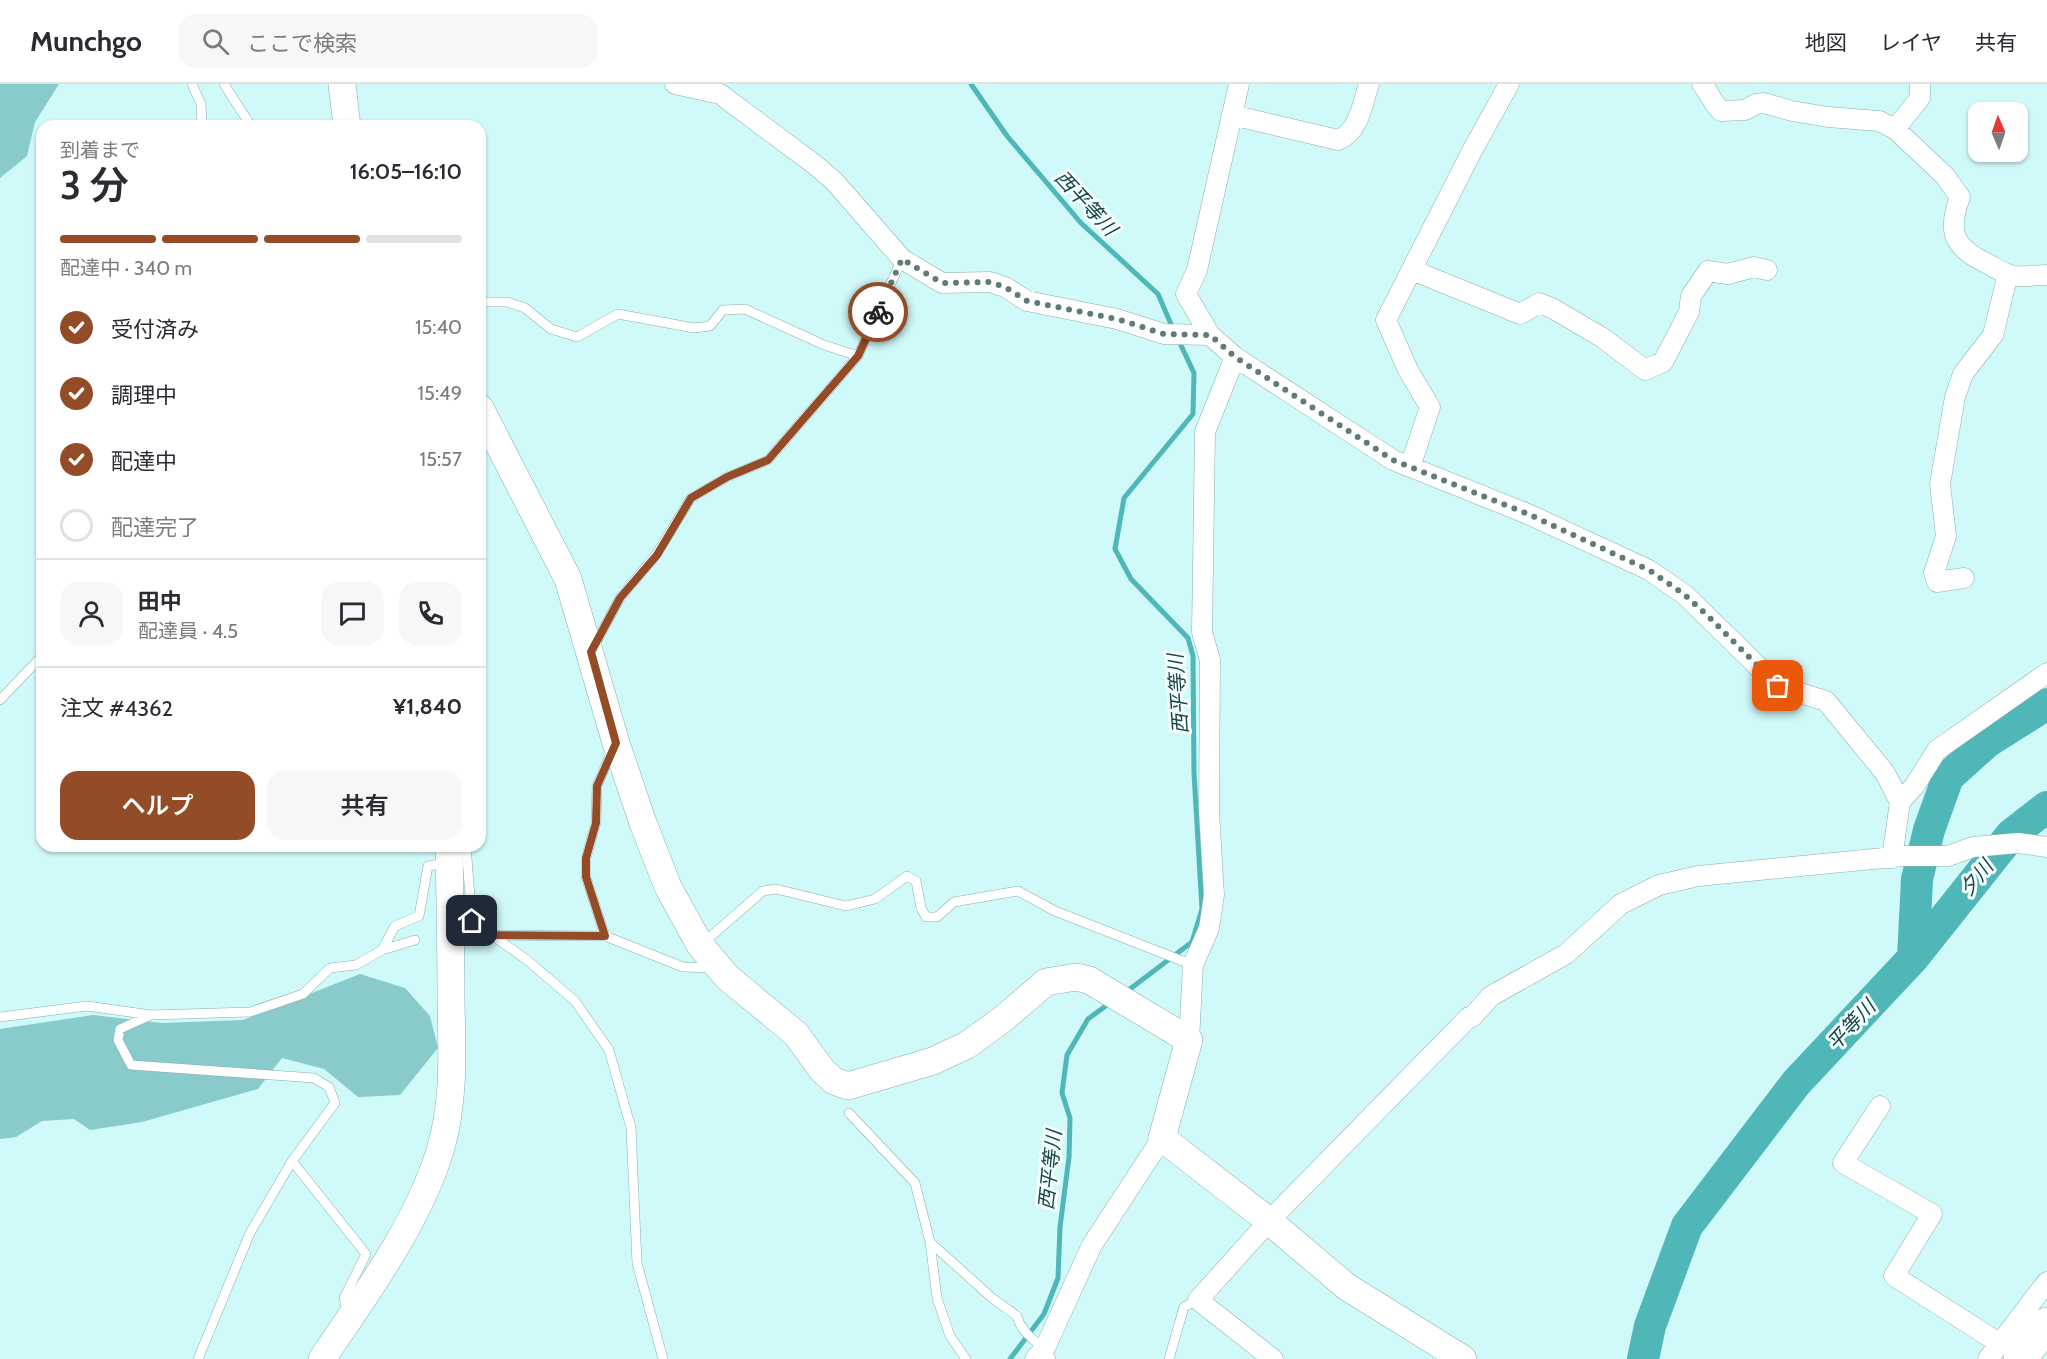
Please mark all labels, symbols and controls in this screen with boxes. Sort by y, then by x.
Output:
search box [178,14,598,68]
text: Munchgo [30,24,142,58]
icon: search [199,25,232,58]
text: ここで検索 [247,30,357,57]
text: 地図 [1805,30,1847,55]
text: レイヤ [1880,30,1942,55]
text: 共有 [1975,30,2017,55]
north arrow [1968,102,2028,162]
map controls [1968,102,2028,162]
text: 到着まで [60,138,140,162]
text: 16:05–16:10 [350,158,462,185]
text: 3 分 [60,161,129,209]
water label: 西平等川 [1050,166,1123,242]
text: 配達中 · 340 m [60,256,192,280]
courier [848,282,908,342]
icon: bike [862,296,895,329]
icon: check [60,311,93,344]
text: 15:40 [415,315,462,339]
text: 受付済み [111,316,199,343]
icon: check [60,377,93,410]
text: 15:49 [418,381,462,405]
text: 調理中 [111,382,177,409]
icon: check [60,443,93,476]
text: 15:57 [420,447,462,471]
text: 配達中 [111,448,177,475]
text: 配達完了 [111,514,199,541]
button: person [60,582,123,645]
button: chat [321,582,384,645]
button: phone [399,582,462,645]
text: 田中 [138,588,182,615]
text: 配達員 · 4.5 [138,619,238,643]
water label: 西平等川 [1163,651,1193,735]
pin [1752,660,1803,711]
icon: bag [1761,669,1794,702]
text: ¥1,840 [393,693,462,720]
text: 注文 #4362 [60,695,173,722]
button: ヘルプ [60,771,255,840]
button: 共有 [267,771,462,840]
water label: 夕川 [1954,853,1999,901]
pin [446,895,497,946]
icon: home [455,904,488,937]
water label: 平等川 [1822,993,1882,1055]
water label: 西平等川 [1034,1127,1066,1211]

